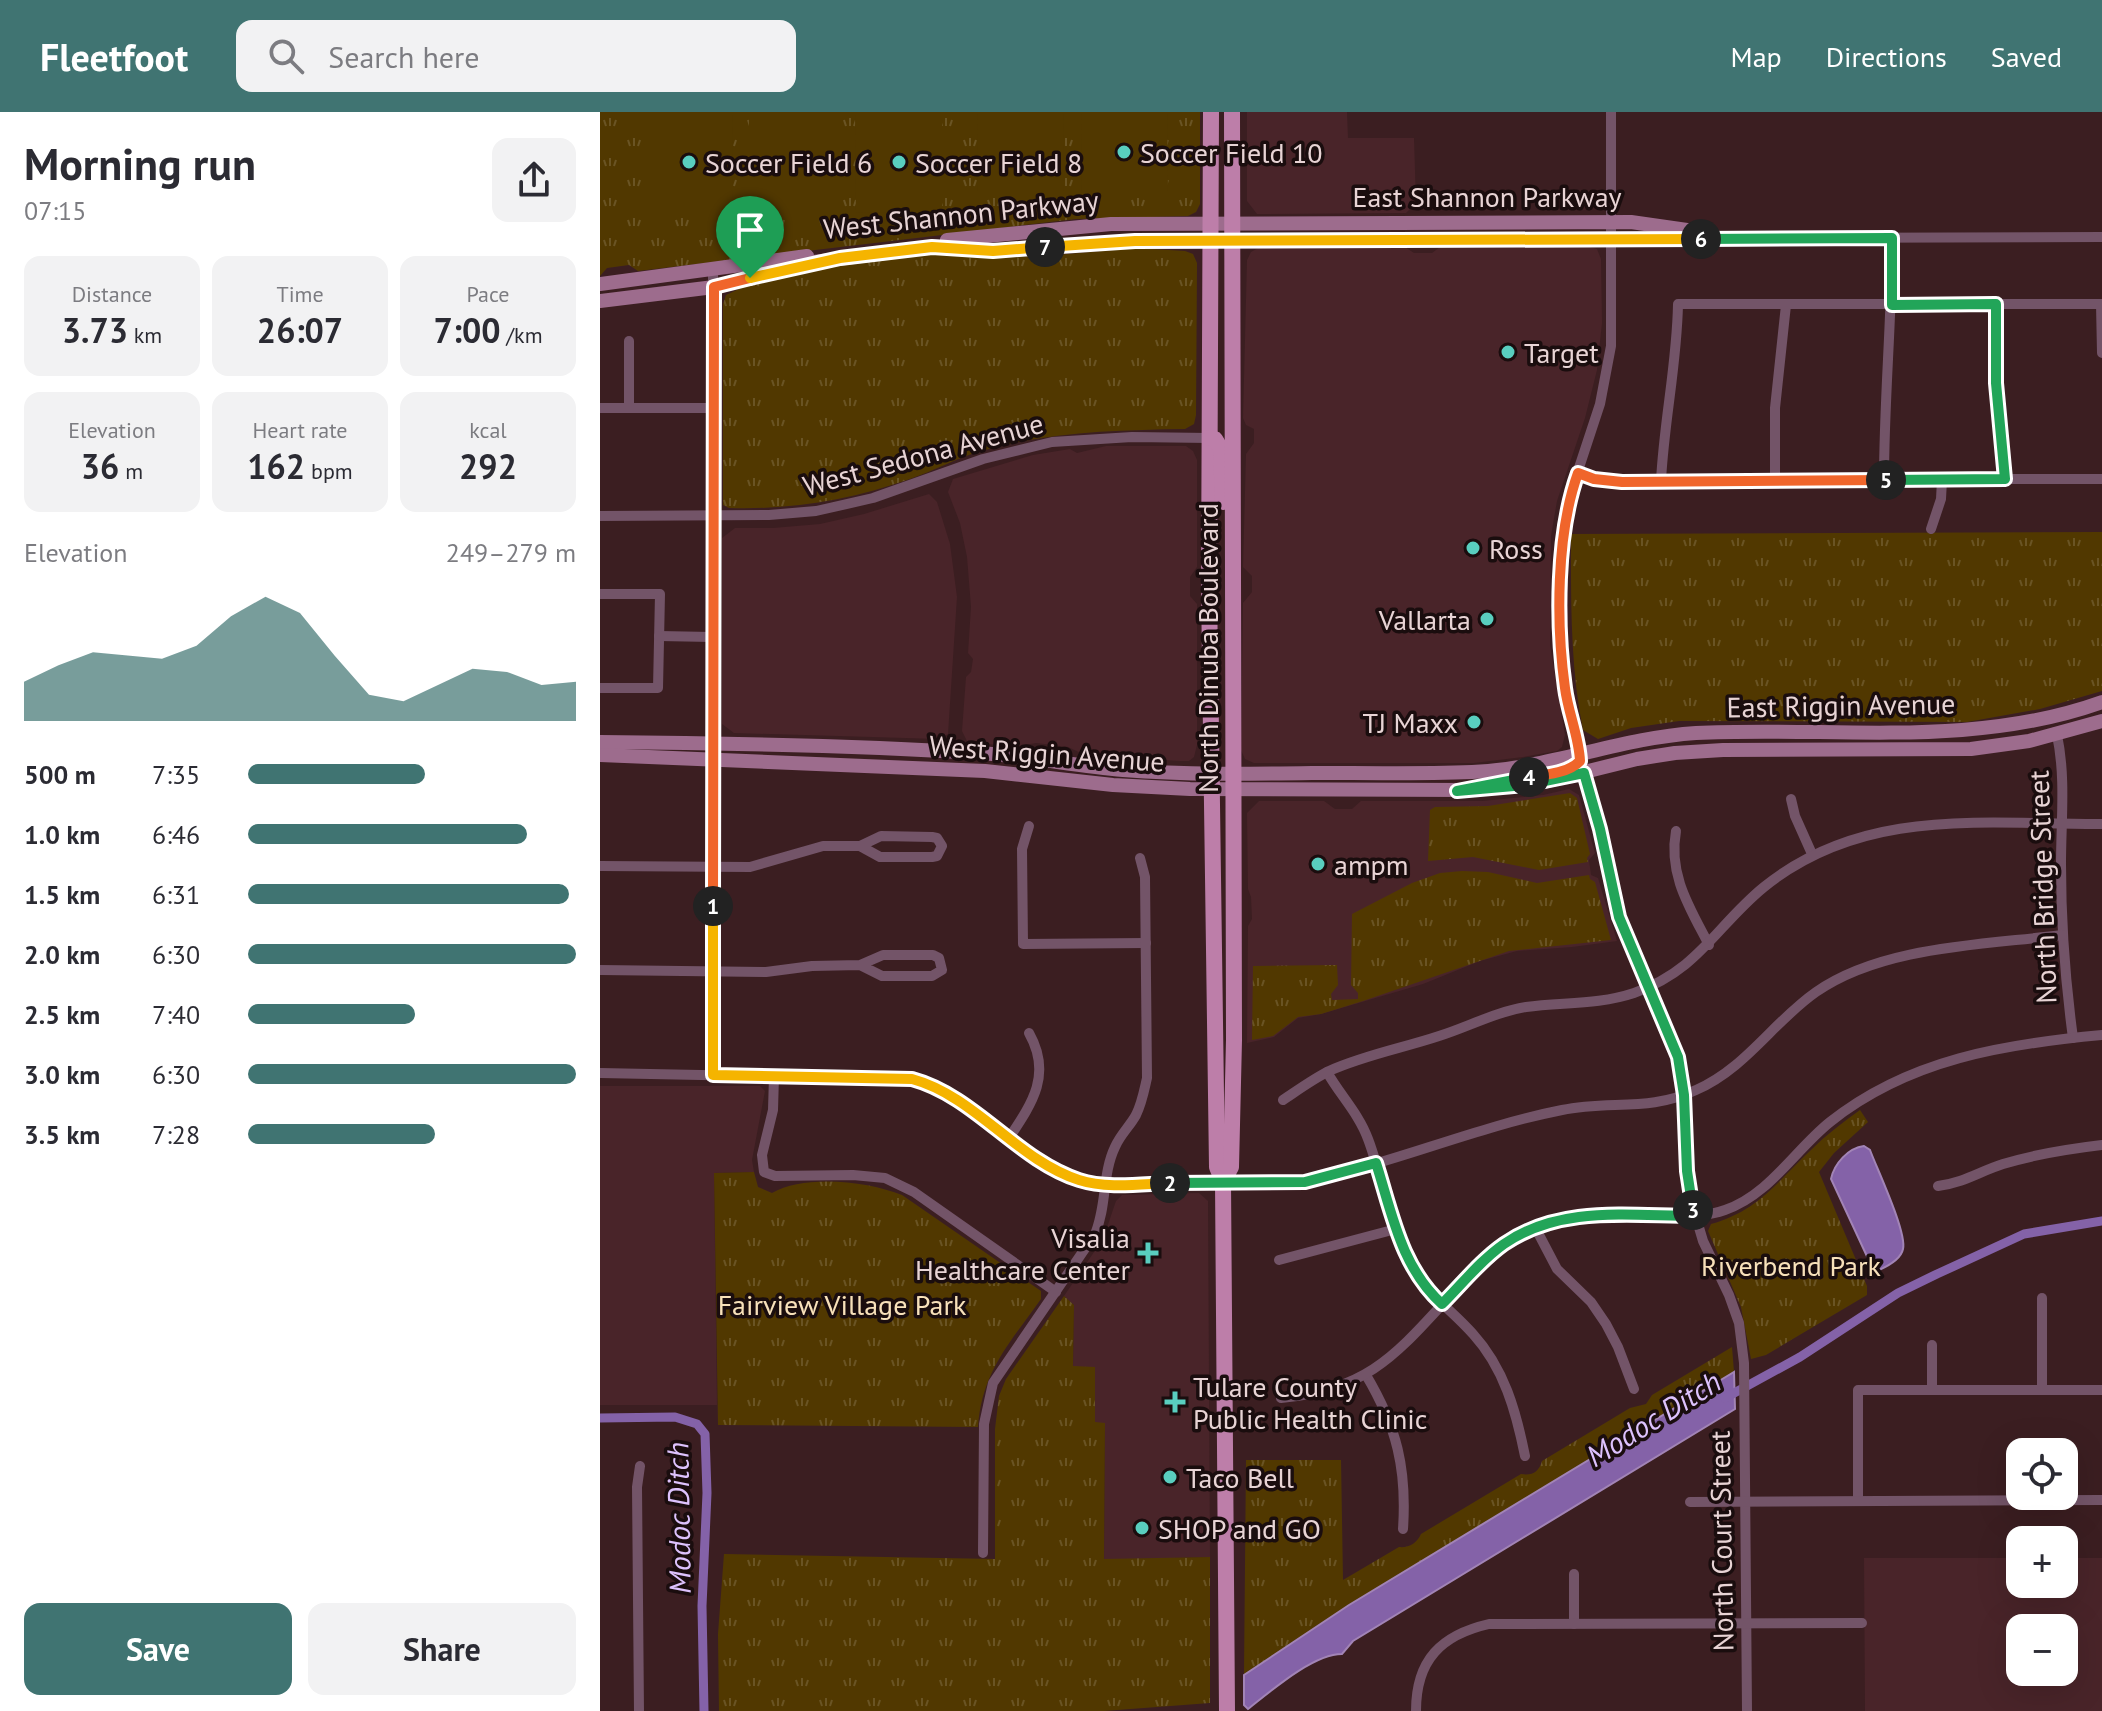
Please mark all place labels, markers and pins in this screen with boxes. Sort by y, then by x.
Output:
place label: Soccer Field 10 [1140,134,1323,171]
marker: Soccer Field 10 [1115,143,1133,161]
place label: Soccer Field 6 [705,144,872,181]
place label: Soccer Field 8 [915,144,1082,181]
marker: Soccer Field 6 [680,153,698,171]
marker: Soccer Field 8 [890,153,908,171]
pin [716,196,784,278]
pin: 6 [1681,219,1721,259]
pin: 7 [1025,227,1065,267]
place label: Target [1524,334,1599,371]
marker: Target [1499,343,1517,361]
pin: 5 [1866,460,1906,500]
place label: Ross [1489,530,1543,567]
marker: Ross [1464,539,1482,557]
place label: Vallarta [1378,601,1471,638]
marker: Vallarta [1478,610,1496,628]
place label: TJ Maxx [1362,704,1458,741]
marker: TJ Maxx [1465,713,1483,731]
pin: 4 [1509,757,1549,797]
place label: ampm [1334,846,1409,883]
marker: ampm [1309,855,1327,873]
pin: 1 [693,886,733,926]
pin: 2 [1150,1163,1190,1203]
pin: 3 [1673,1190,1713,1230]
place label: Visalia Healthcare Center [915,1219,1130,1288]
marker: Visalia Healthcare Center [1137,1242,1159,1264]
place label: Tulare County Public Health Clinic [1193,1368,1428,1437]
marker: Tulare County Public Health Clinic [1164,1391,1186,1413]
place label: Taco Bell [1186,1459,1294,1496]
marker: Taco Bell [1161,1468,1179,1486]
place label: SHOP and GO [1158,1510,1321,1547]
marker: SHOP and GO [1133,1519,1151,1537]

